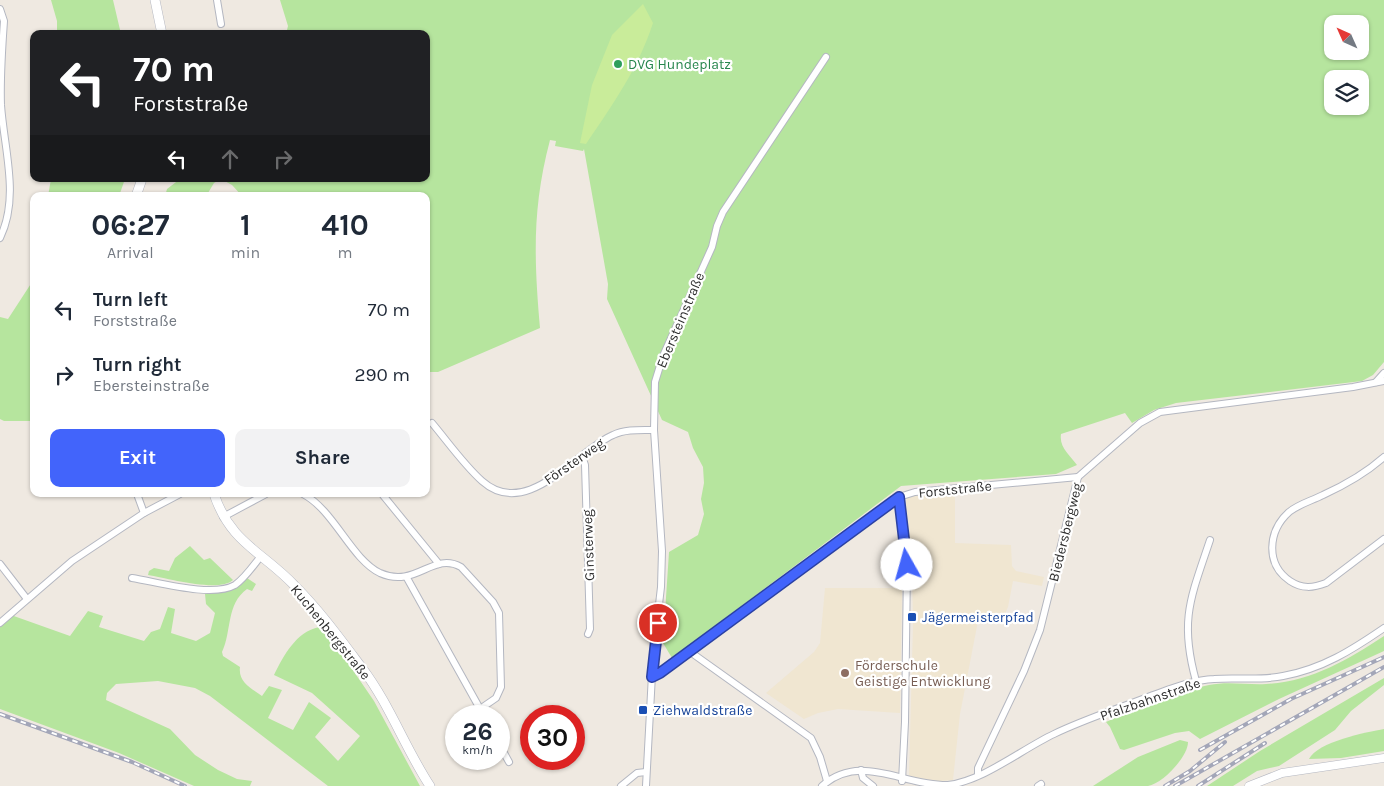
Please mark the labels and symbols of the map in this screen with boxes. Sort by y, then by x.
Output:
north arrow [1324,15,1369,60]
place label: DVG Hundeplatz [628,56,731,73]
marker: DVG Hundeplatz [612,58,624,70]
street label: Ebersteinstraße [653,270,708,370]
street label: Försterweg [541,434,608,488]
street label: Forststraße [918,477,992,502]
street label: Biedersbergweg [1045,481,1086,583]
street label: Ginsterweg [579,509,598,581]
position arrow [880,538,932,590]
street label: Kuchenbergstraße [287,581,374,683]
pin [637,602,679,644]
place label: Jägermeisterpfad [922,609,1034,626]
marker: Jägermeisterpfad [906,611,918,623]
place label: Förderschule Geistige Entwicklung [855,657,990,690]
marker: Förderschule Geistige Entwicklung [839,667,851,679]
street label: Pfalzbahnstraße [1098,674,1203,725]
place label: Ziehwaldstraße [653,702,752,719]
marker: Ziehwaldstraße [637,704,649,716]
speed limit sign: 30 [520,705,585,770]

